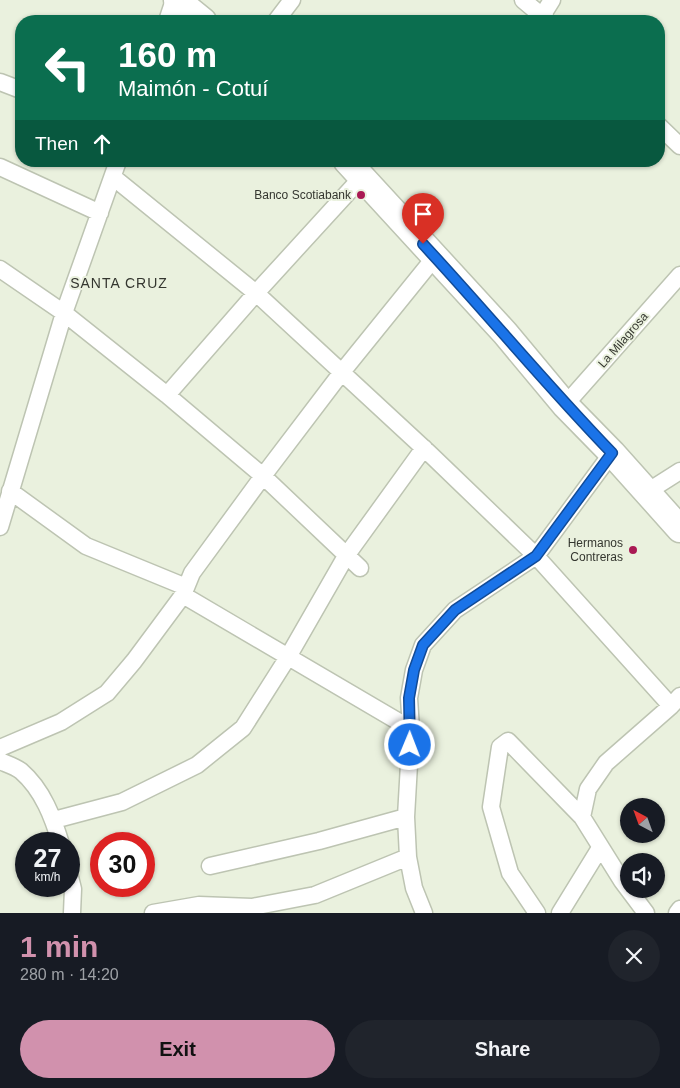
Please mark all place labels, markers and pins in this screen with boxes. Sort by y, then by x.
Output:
place label: Banco Scotiabank [254,188,352,202]
marker: Banco Scotiabank [355,189,367,201]
pin [402,193,444,244]
place label: Hermanos Contreras [568,536,623,564]
marker: Hermanos Contreras [627,544,639,556]

